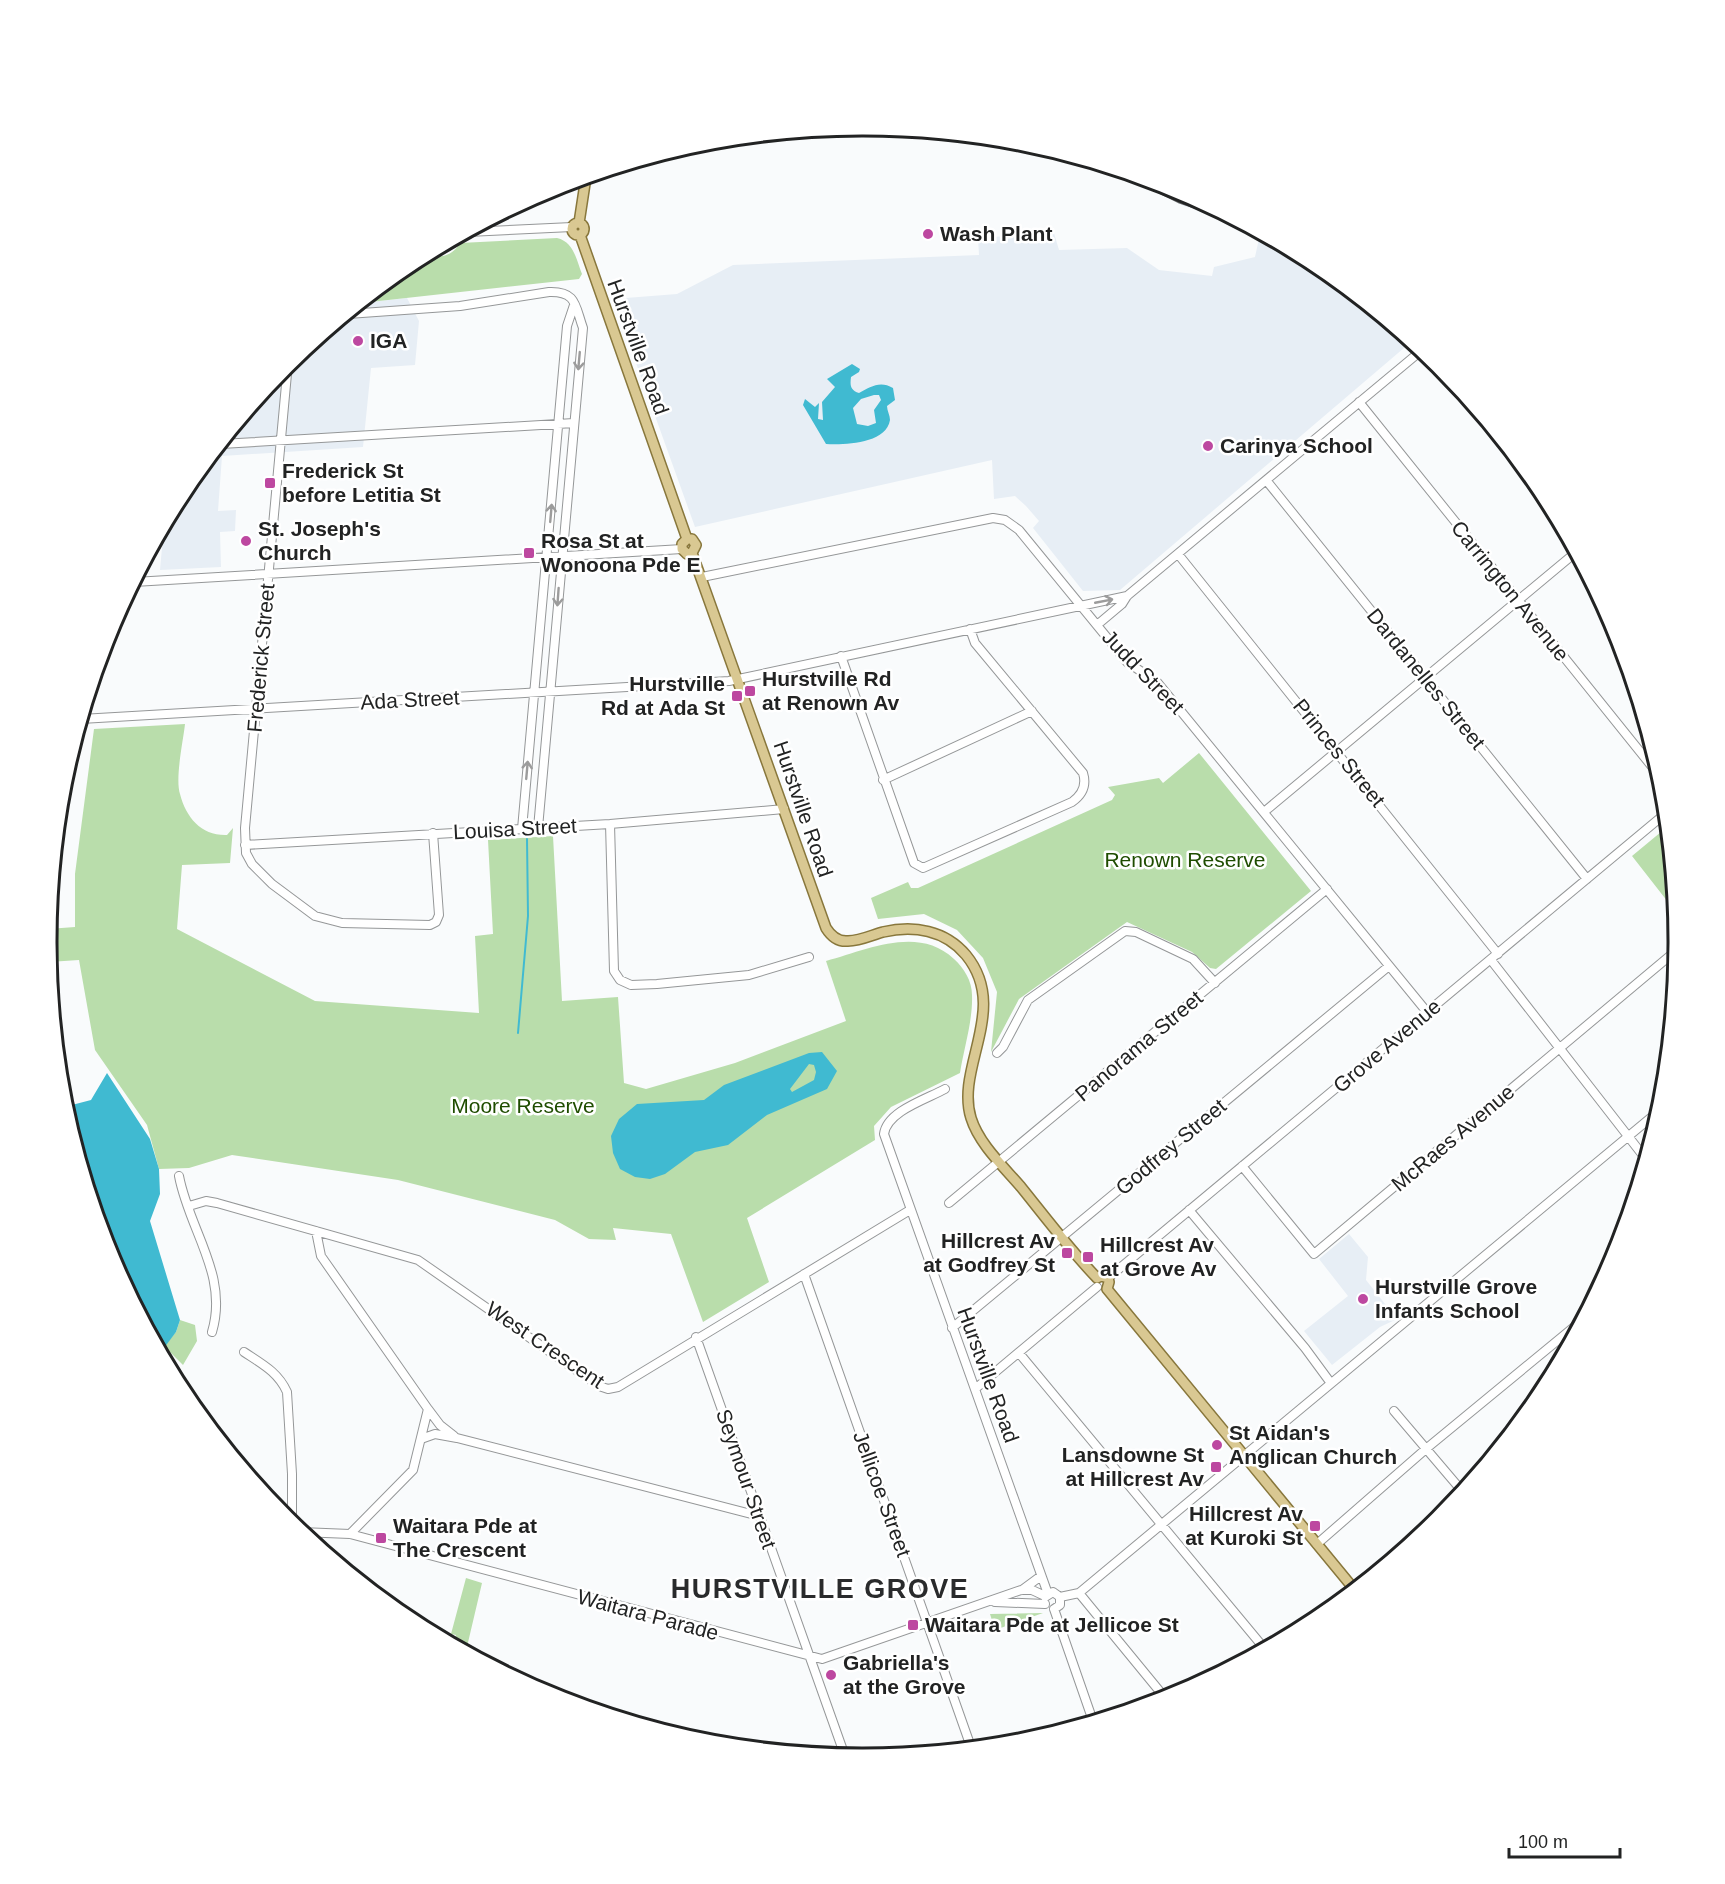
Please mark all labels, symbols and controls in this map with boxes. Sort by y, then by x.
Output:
place label: Wash Plant [940,222,1052,245]
marker: Wash Plant [921,227,935,241]
street label: Hurstville Road [603,276,674,418]
place label: IGA [370,329,407,352]
marker: IGA [351,334,365,348]
one-way arrow [573,351,584,371]
place label: Carinya School [1220,434,1373,457]
marker: Carinya School [1201,439,1215,453]
place label: Frederick St before Letitia St [282,459,441,506]
marker: Frederick St before Letitia St [263,476,277,490]
one-way arrow [545,504,556,524]
street label: Carrington Avenue [1447,516,1574,665]
place label: St. Joseph's Church [258,517,381,564]
place label: Rosa St at Wonoona Pde E [541,529,700,576]
marker: St. Joseph's Church [239,534,253,548]
marker: Rosa St at Wonoona Pde E [522,546,536,560]
street label: Frederick Street [243,582,278,733]
one-way arrow [552,587,563,607]
one-way arrow [1094,595,1113,606]
street label: Dardanelles Street [1363,604,1490,754]
street label: Judd Street [1098,625,1189,718]
place label: Hurstville Rd at Renown Av [762,667,900,714]
place label: Hurstville Rd at Ada St [601,672,725,719]
marker: Hurstville Rd at Renown Av [743,684,757,698]
street label: Ada Street [360,685,460,714]
marker: Hurstville Rd at Ada St [730,689,744,703]
street label: Princes Street [1289,694,1390,811]
street label: Hurstville Road [769,738,838,880]
one-way arrow [522,761,533,781]
street label: Louisa Street [453,814,578,843]
park label: Renown Reserve [1104,848,1266,871]
street label: Panorama Street [1070,986,1207,1105]
street label: Grove Avenue [1328,994,1445,1097]
street label: McRaes Avenue [1387,1080,1518,1195]
park label: Moore Reserve [451,1094,595,1117]
street label: Godfrey Street [1111,1094,1231,1199]
place label: Hillcrest Av at Godfrey St [923,1229,1055,1276]
place label: Hillcrest Av at Grove Av [1100,1233,1217,1280]
marker: Hillcrest Av at Godfrey St [1060,1246,1074,1260]
marker: Hillcrest Av at Grove Av [1081,1250,1095,1264]
place label: Hurstville Grove Infants School [1375,1275,1537,1322]
marker: Hurstville Grove Infants School [1356,1292,1370,1306]
street label: West Crescent [482,1297,609,1393]
street label: Hurstville Road [953,1304,1024,1446]
street label: Seymour Street [712,1406,781,1552]
place label: St Aidan's Anglican Church [1229,1421,1397,1468]
street label: Jellicoe Street [849,1428,916,1560]
marker: St Aidan's Anglican Church [1210,1438,1224,1452]
place label: Lansdowne St at Hillcrest Av [1062,1443,1204,1490]
marker: Lansdowne St at Hillcrest Av [1209,1460,1223,1474]
place label: Hillcrest Av at Kuroki St [1185,1502,1303,1549]
place label: Waitara Pde at The Crescent [393,1514,537,1561]
marker: Hillcrest Av at Kuroki St [1308,1519,1322,1533]
marker: Waitara Pde at The Crescent [374,1531,388,1545]
district label: HURSTVILLE GROVE [671,1574,969,1604]
street label: Waitara Parade [575,1585,721,1644]
place label: Waitara Pde at Jellicoe St [925,1613,1179,1636]
marker: Waitara Pde at Jellicoe St [906,1618,920,1632]
place label: Gabriella's at the Grove [843,1651,966,1698]
marker: Gabriella's at the Grove [824,1668,838,1682]
scale bar [1509,1821,1620,1859]
text: 100 m [1518,1832,1568,1852]

